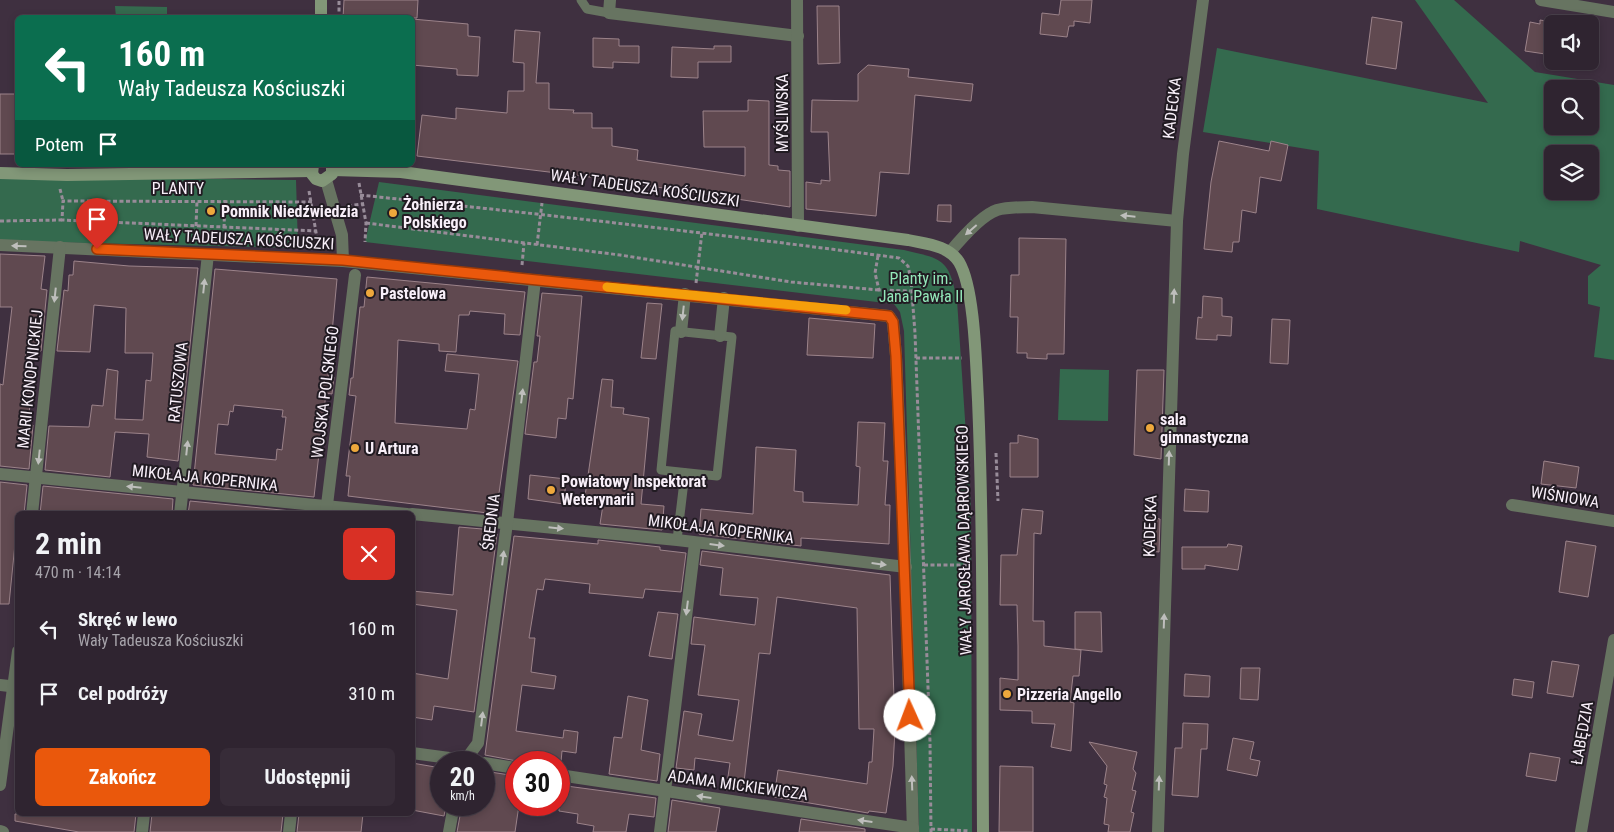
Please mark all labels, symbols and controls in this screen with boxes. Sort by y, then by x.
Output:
map controls [1544,15,1599,200]
button: sound [1544,15,1599,70]
text: 160 m [118,34,205,75]
icon: left [35,35,100,100]
street label: MYŚLIWSKA [773,74,792,152]
text: Wały Tadeusza Kościuszki [118,76,345,101]
street label: KADECKA [1159,76,1185,140]
button: search [1544,80,1599,135]
icon: arrive [94,130,122,158]
text: Potem [35,133,84,156]
button: layers [1544,145,1599,200]
street label: WAŁY TADEUSZA KOŚCIUSZKI [549,165,741,211]
street label: PLANTY [152,179,205,198]
place label: Żołnierza Polskiego [403,195,467,232]
pin [76,198,118,249]
place label: Pomnik Niedźwiedzia [221,202,359,221]
icon: arrive [83,205,111,233]
marker: Pomnik Niedźwiedzia [205,205,217,217]
marker: Żołnierza Polskiego [387,207,399,219]
one-way arrow [1120,212,1136,220]
one-way arrow [966,224,978,236]
street label: WAŁY TADEUSZA KOŚCIUSZKI [143,225,335,253]
one-way arrow [11,242,27,250]
park label: Planty im. Jana Pawła II [879,269,963,306]
one-way arrow [201,278,209,294]
place label: Pastelowa [380,284,447,303]
marker: Pastelowa [364,287,376,299]
one-way arrow [51,288,59,304]
one-way arrow [1171,288,1179,304]
one-way arrow [679,305,687,321]
street label: MARII KONOPNICKIEJ [13,309,47,449]
street label: WOJSKA POLSKIEGO [307,325,343,459]
street label: RATUSZOWA [164,341,192,423]
one-way arrow [518,388,526,404]
place label: sala gimnastyczna [1160,410,1249,447]
marker: sala gimnastyczna [1144,422,1156,434]
street label: WAŁY JAROSŁAWA DĄBROWSKIEGO [952,425,976,655]
place label: U Artura [365,439,419,458]
one-way arrow [183,440,191,456]
marker: U Artura [349,442,361,454]
one-way arrow [34,449,42,465]
one-way arrow [1165,450,1173,466]
street label: MIKOŁAJA KOPERNIKA [131,461,279,495]
place label: Powiatowy Inspektorat Weterynarii [561,472,706,509]
street label: WIŚNIOWA [1529,482,1601,512]
one-way arrow [126,483,142,491]
marker: Powiatowy Inspektorat Weterynarii [545,484,557,496]
street label: ŚREDNIA [478,492,504,552]
street label: KADECKA [1139,495,1161,557]
street label: MIKOŁAJA KOPERNIKA [647,511,795,547]
one-way arrow [548,524,564,532]
text: 2 min [35,526,102,561]
button: close [343,528,395,580]
one-way arrow [710,541,726,549]
one-way arrow [499,549,507,565]
one-way arrow [871,560,887,568]
text: 470 m · 14:14 [35,563,121,582]
one-way arrow [683,601,691,617]
text: Skręć w lewo [78,608,177,631]
one-way arrow [1160,613,1168,629]
icon: left [35,615,63,643]
text: 160 m [348,617,395,640]
text: Wały Tadeusza Kościuszki [78,631,243,650]
icon: arrive [35,680,63,708]
text: Cel podróży [78,682,168,705]
text: 310 m [348,682,395,705]
place label: Pizzeria Angello [1017,685,1122,704]
marker: Pizzeria Angello [1001,688,1013,700]
position arrow [883,689,935,741]
street label: ŁABĘDZIA [1567,700,1597,766]
one-way arrow [478,710,486,726]
button: Zakończ [35,748,210,806]
button: Udostępnij [220,748,395,806]
speed limit sign: 30 [505,751,570,816]
text: 20 [450,763,475,792]
street label: ADAMA MICKIEWICZA [667,766,809,804]
one-way arrow [907,775,915,791]
one-way arrow [1156,775,1164,791]
text: km/h [450,789,475,803]
one-way arrow [696,792,712,800]
one-way arrow [856,816,872,824]

